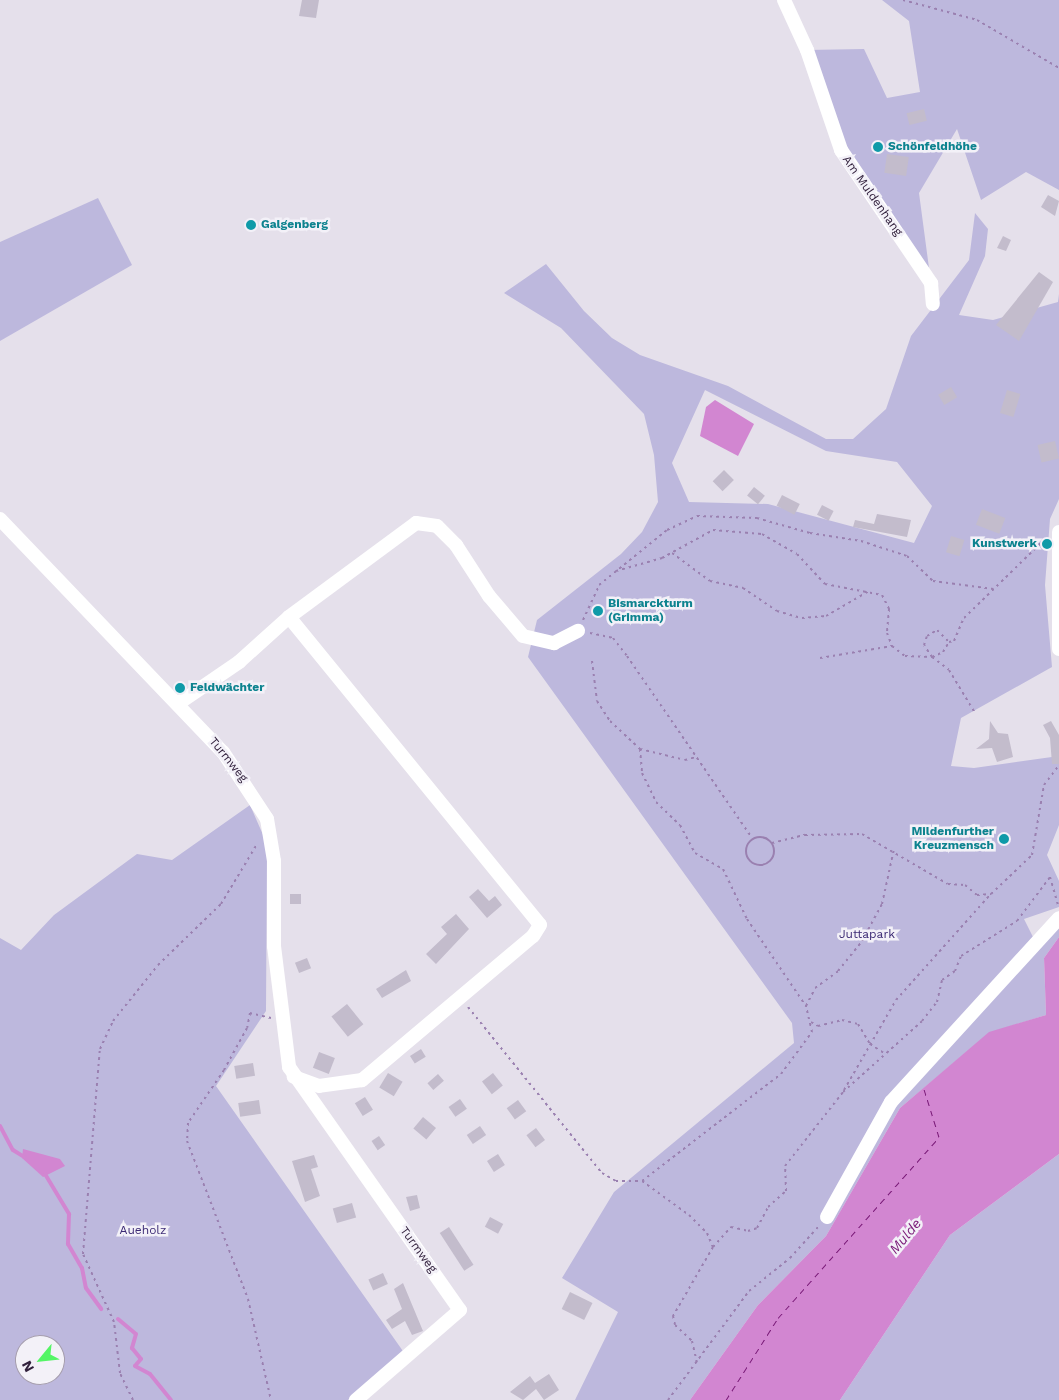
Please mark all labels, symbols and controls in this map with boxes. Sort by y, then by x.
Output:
place label: Schönfeldhöhe [888,140,977,154]
marker: Schönfeldhöhe [872,141,884,153]
street label: Am Muldenhang [839,153,905,239]
place label: Galgenberg [261,218,328,232]
marker: Galgenberg [245,219,257,231]
place label: Kunstwerk [972,537,1037,551]
marker: Kunstwerk [1041,538,1053,550]
place label: Bismarckturm (Grimma) [608,597,693,625]
marker: Bismarckturm (Grimma) [592,605,604,617]
place label: Feldwächter [190,681,264,695]
marker: Feldwächter [174,682,186,694]
street label: Turmweg [206,735,250,785]
place label: Mildenfurther Kreuzmensch [911,825,994,853]
marker: Mildenfurther Kreuzmensch [998,833,1010,845]
park label: Juttapark [839,928,895,942]
water label: Mulde [885,1215,925,1257]
park label: Aueholz [120,1224,166,1238]
street label: Turmweg [397,1224,439,1276]
north arrow [15,1335,65,1385]
text: N [18,1358,37,1375]

